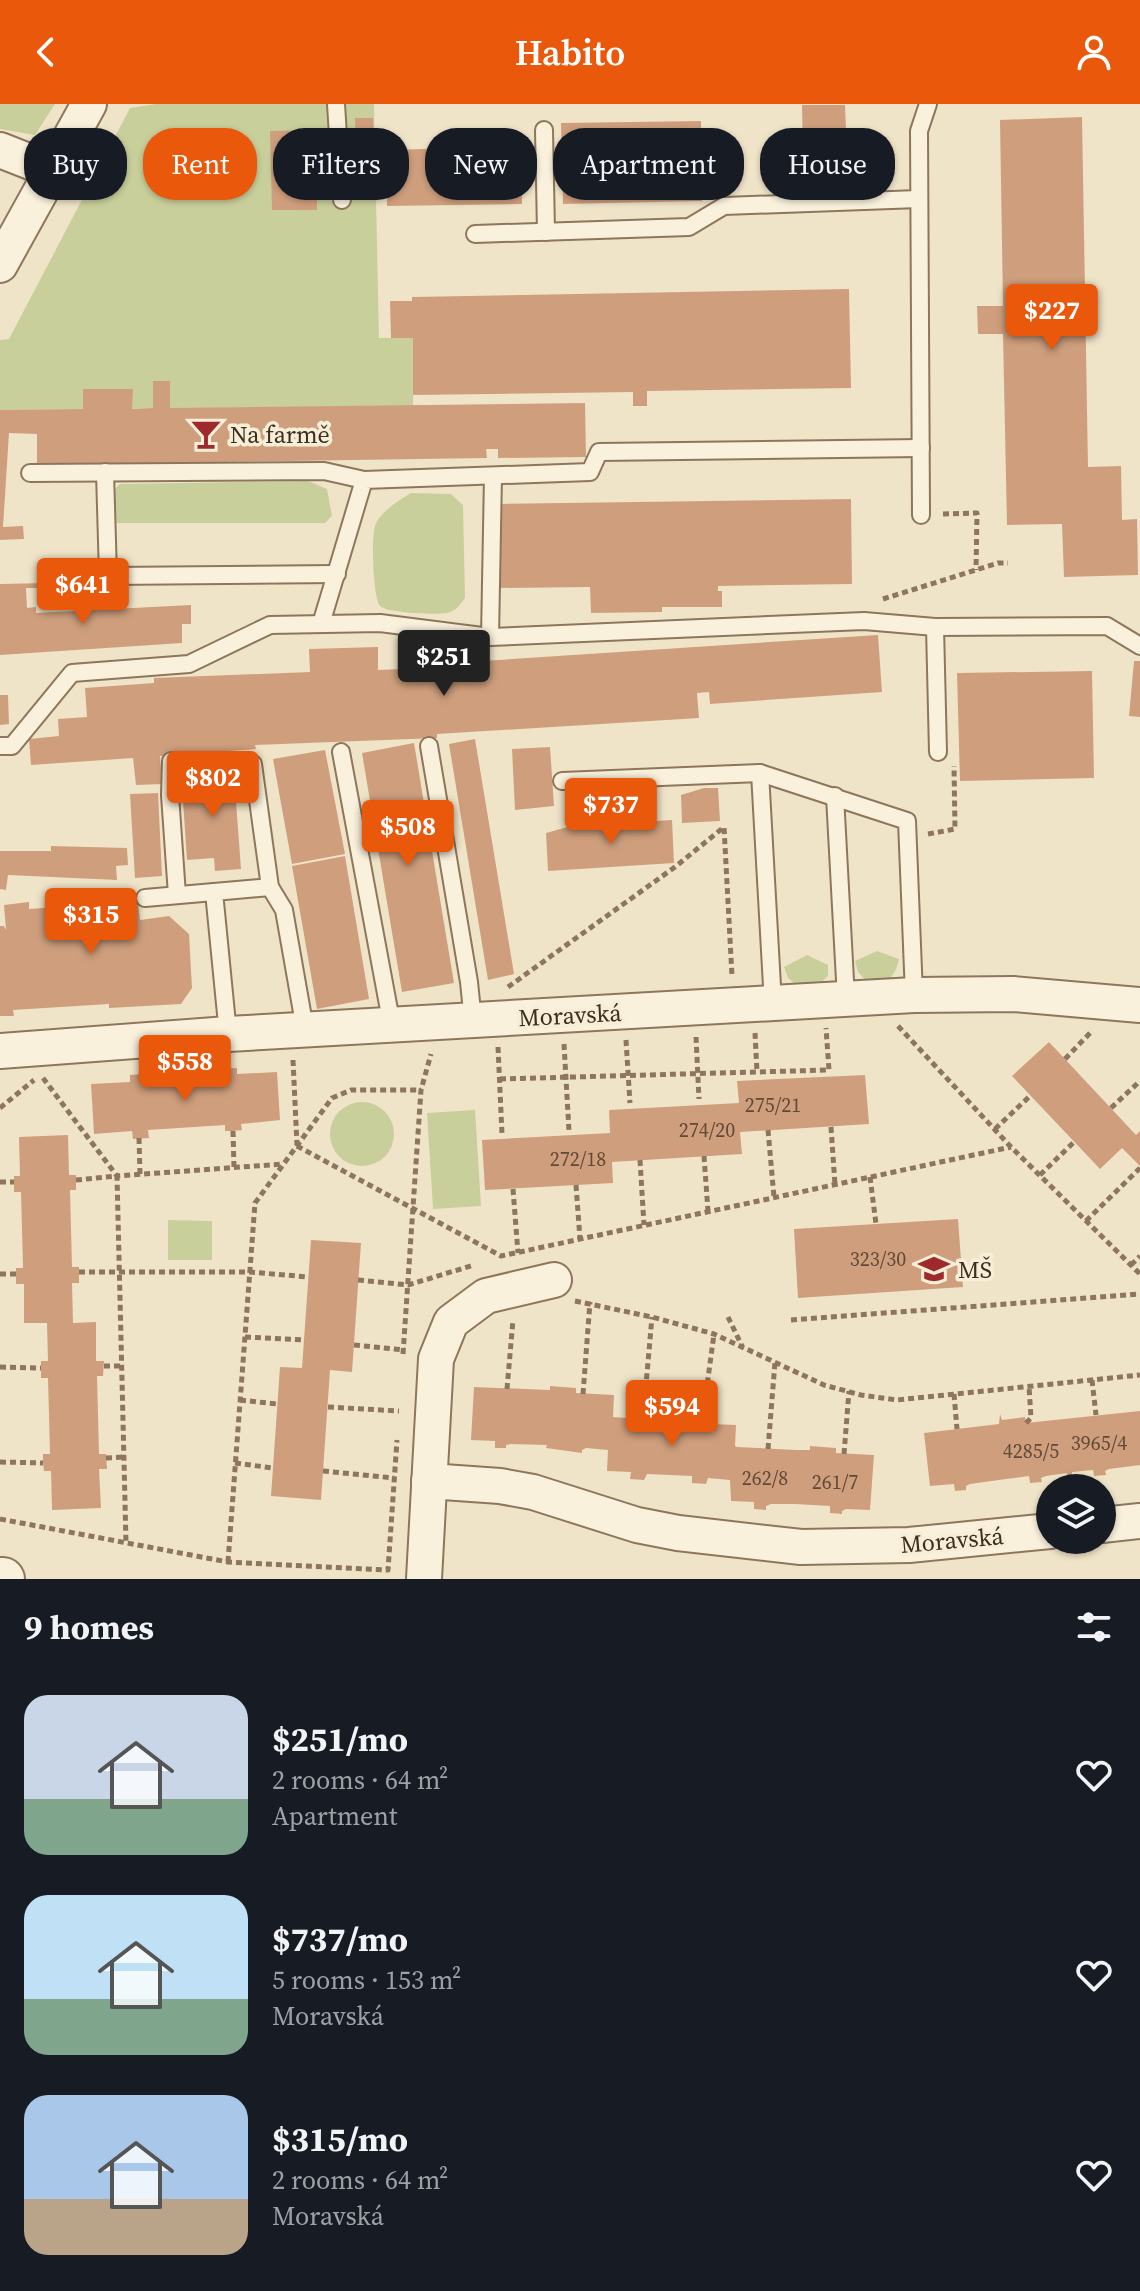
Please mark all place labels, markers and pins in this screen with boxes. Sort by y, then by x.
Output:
pin: $227 [1005,284,1099,352]
bar icon: Na farmě [189,417,223,451]
place label: Na farmě [230,418,330,451]
pin: $641 [36,558,130,626]
pin: $251 [397,630,491,698]
pin: $802 [166,751,260,819]
pin: $737 [564,778,658,846]
pin: $508 [361,800,455,868]
pin: $315 [44,888,138,956]
pin: $558 [138,1035,232,1103]
school or university icon: MŠ [917,1252,951,1286]
place label: MŠ [958,1253,992,1286]
pin: $594 [625,1380,719,1448]

